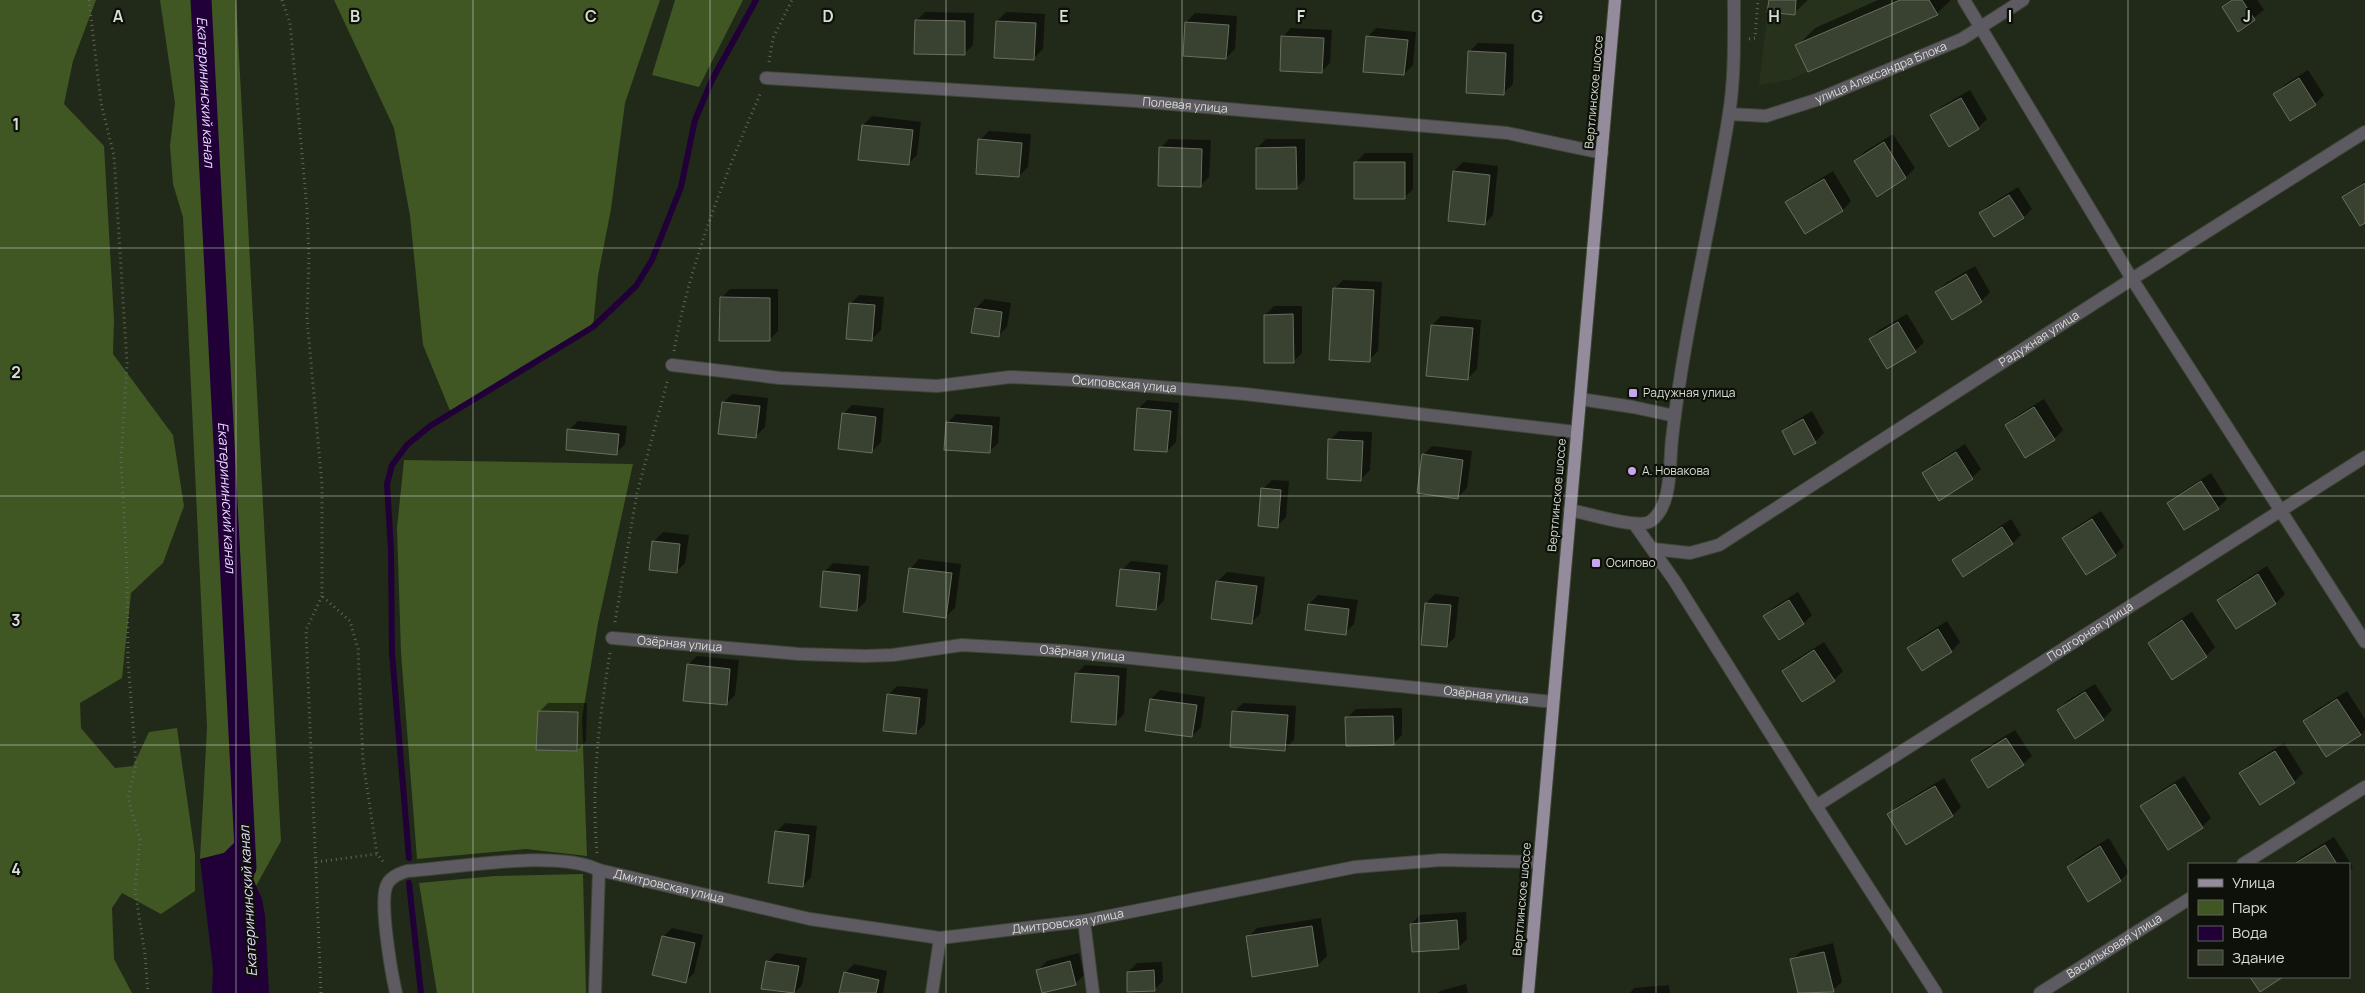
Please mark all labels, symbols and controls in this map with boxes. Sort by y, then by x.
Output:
text: A [113,5,124,27]
text: B [350,5,360,27]
text: C [585,5,597,27]
text: D [822,5,834,27]
text: E [1059,5,1069,27]
text: F [1297,5,1306,27]
text: G [1531,5,1543,27]
text: H [1768,5,1780,27]
text: I [2008,5,2012,27]
text: J [2243,5,2251,27]
water label: Екатерининский канал [193,16,220,169]
street label: Вертлинское шоссе [1580,35,1607,149]
street label: улица Александра Блока [1812,37,1949,107]
street label: Полевая улица [1142,93,1228,117]
text: 1 [12,113,20,135]
street label: Радужная улица [1995,306,2082,371]
text: 2 [11,361,21,383]
street label: Осиповская улица [1071,371,1177,396]
place label: Радужная улица [1643,384,1736,401]
marker: Радужная улица [1627,387,1639,399]
water label: Екатерининский канал [214,421,241,574]
street label: Вертлинское шоссе [1543,438,1570,552]
place label: А. Новакова [1642,462,1709,479]
marker: А. Новакова [1626,465,1638,477]
place label: Осипово [1606,554,1656,571]
marker: Осипово [1590,557,1602,569]
street label: Подгорная улица [2044,597,2136,665]
text: 3 [11,609,21,631]
street label: Озёрная улица [637,631,723,655]
street label: Озёрная улица [1039,641,1126,665]
street label: Озёрная улица [1443,682,1529,707]
water label: Екатерининский канал [234,824,261,977]
street label: Вертлинское шоссе [1508,842,1535,956]
text: 4 [11,858,21,880]
legend [2188,863,2350,978]
street label: Дмитровская улица [612,865,726,907]
text: Улица [2232,872,2275,893]
text: Парк [2232,897,2268,918]
street label: Дмитровская улица [1011,904,1125,937]
street label: Васильковая улица [2063,909,2165,982]
text: Вода [2232,922,2267,943]
text: Здание [2232,947,2285,968]

